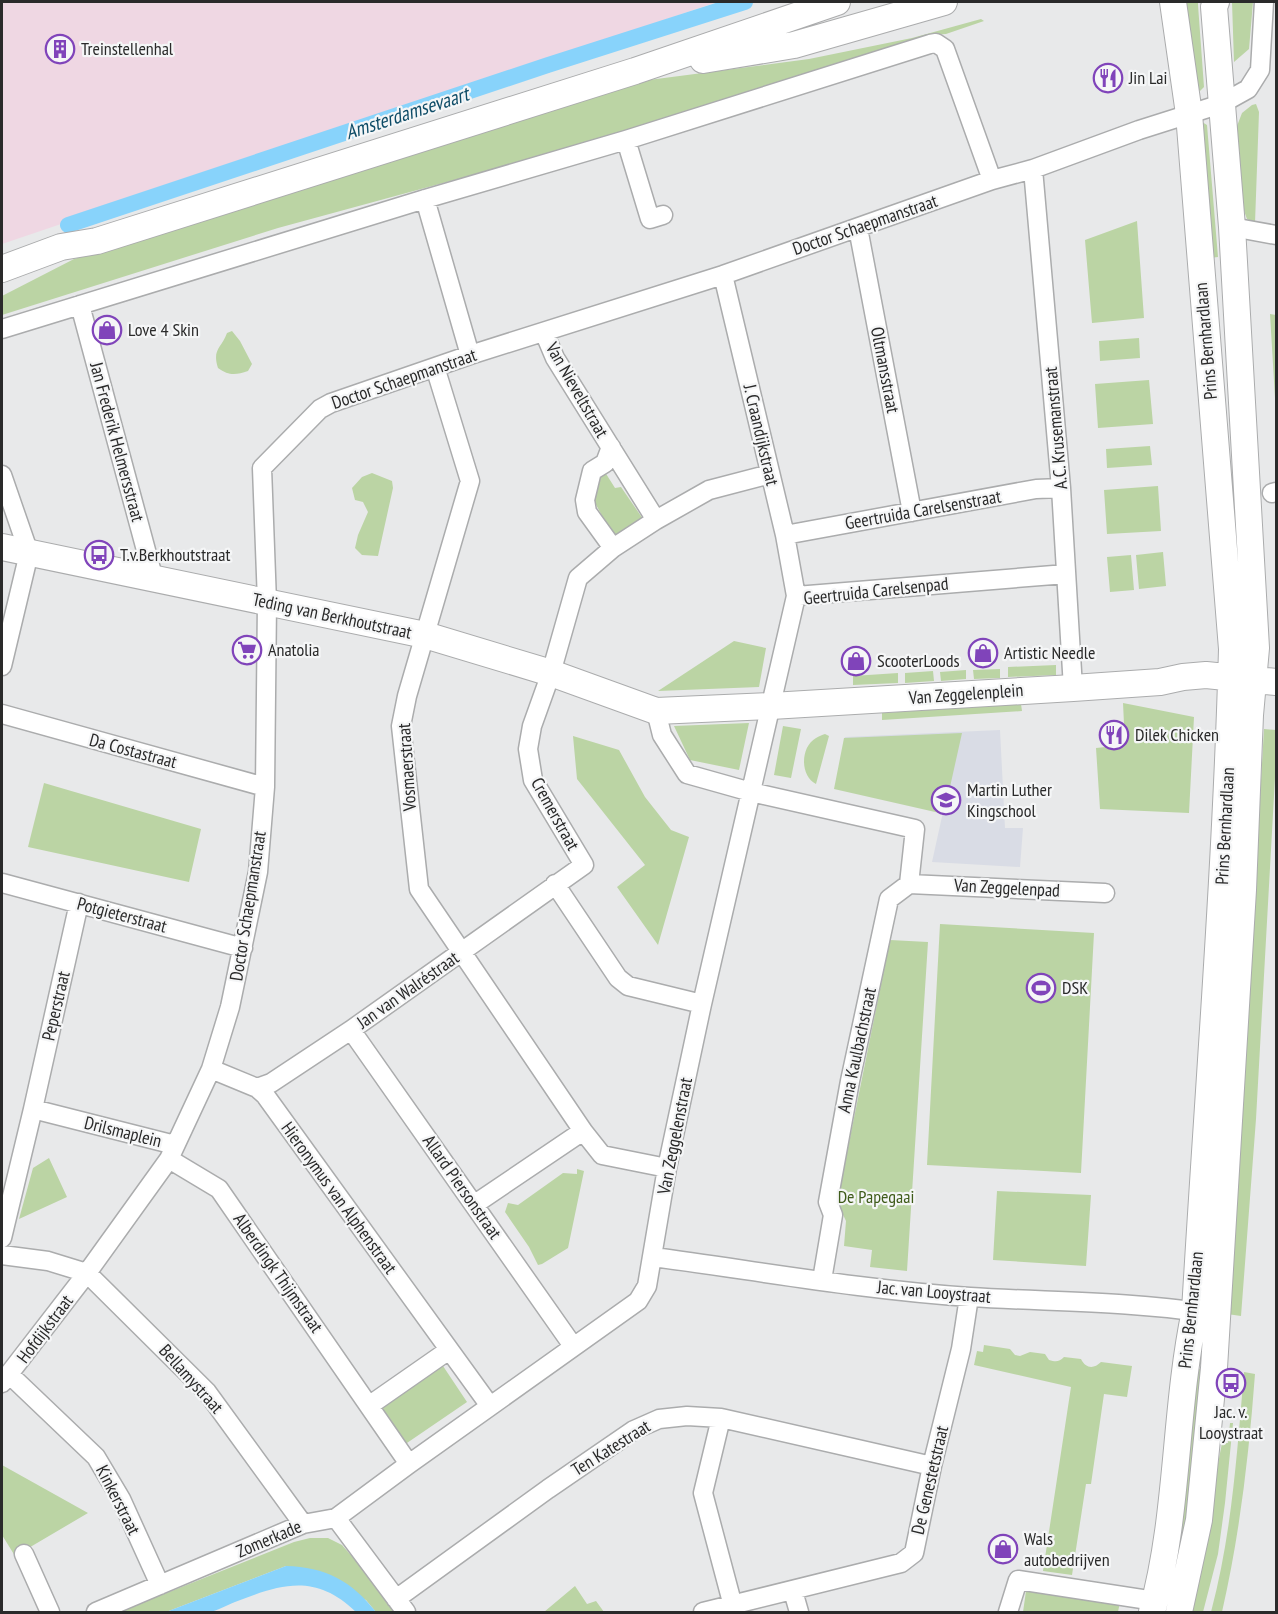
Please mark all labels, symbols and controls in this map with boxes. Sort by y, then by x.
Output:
building icon: Treinstellenhal [44,33,76,65]
place label: Treinstellenhal [81,37,174,60]
restaurant icon: Jin Lai [1092,62,1124,94]
place label: Jin Lai [1128,66,1167,89]
water label: Amsterdamsevaart [342,80,474,145]
street label: Doctor Schaepmanstraat [789,189,940,260]
street label: Prins Bernhardlaan [1189,282,1222,401]
shop icon: Love 4 Skin [91,314,123,346]
place label: Love 4 Skin [128,318,199,341]
street label: Oltmansstraat [866,325,905,415]
street label: Van Nieveltstraat [540,337,614,441]
street label: Doctor Schaepmanstraat [328,343,479,414]
street label: Jan Frederik Helmersstraat [85,359,150,524]
street label: A.C. Krusemanstraat [1039,366,1072,490]
street label: J. Craandijkstraat [738,381,784,488]
street label: Geertruida Carelsenstraat [843,484,1003,535]
bus stop icon: T.v.Berkhoutstraat [83,539,115,571]
place label: T.v.Berkhoutstraat [120,543,230,566]
street label: Geertruida Carelsenpad [802,571,949,610]
street label: Teding van Berkhoutstraat [250,587,414,644]
supermarket icon: Anatolia [231,634,263,666]
shop icon: Artistic Needle [967,637,999,669]
place label: Anatolia [268,638,320,661]
place label: Artistic Needle [1004,641,1095,664]
shop icon: ScooterLoods [840,645,872,677]
place label: ScooterLoods [877,649,960,672]
street label: Van Zeggelenplein [907,678,1024,709]
restaurant icon: Dilek Chicken [1098,719,1130,751]
street label: Vosmaerstraat [392,722,421,813]
place label: Dilek Chicken [1135,723,1219,746]
street label: Da Costastraat [87,728,179,773]
street label: Prins Bernhardlaan [1210,767,1239,885]
street label: Cremerstraat [526,773,585,854]
place label: Martin Luther Kingschool [967,778,1052,822]
school or university icon: Martin Luther Kingschool [930,784,962,816]
street label: Doctor Schaepmanstraat [224,829,271,983]
street label: Van Zeggelenpad [952,873,1061,902]
street label: Potgieterstraat [75,892,169,938]
street label: Jan van Walréstraat [351,946,463,1034]
street label: Peperstraat [36,969,75,1043]
sports icon: DSK [1025,972,1057,1004]
place label: DSK [1062,976,1088,999]
street label: Anna Kaulbachstraat [832,985,881,1115]
street label: Van Zeggelenstraat [652,1075,697,1197]
street label: Drilsmaplein [82,1111,164,1152]
street label: Hieronymus van Alphenstraat [277,1117,402,1278]
street label: Allard Piersonstraat [418,1130,507,1243]
park label: De Papegaai [838,1185,914,1208]
street label: Alberdingk Thijmstraat [229,1208,328,1337]
street label: Prins Bernhardlaan [1173,1250,1208,1370]
street label: Jac. van Looystraat [875,1275,992,1308]
street label: Hofdijkstraat [11,1290,78,1367]
street label: Bellamystraat [154,1339,228,1418]
bus stop icon: Jac. v. Looystraat [1215,1367,1247,1399]
place label: Jac. v. Looystraat [1199,1400,1263,1444]
street label: Ten Katestraat [567,1414,654,1481]
street label: De Genestetstraat [906,1423,953,1537]
street label: Kinkerstraat [91,1461,146,1539]
street label: Zomerkade [233,1515,305,1563]
place label: Wals autobedrijven [1024,1527,1110,1571]
shop icon: Wals autobedrijven [987,1533,1019,1565]

